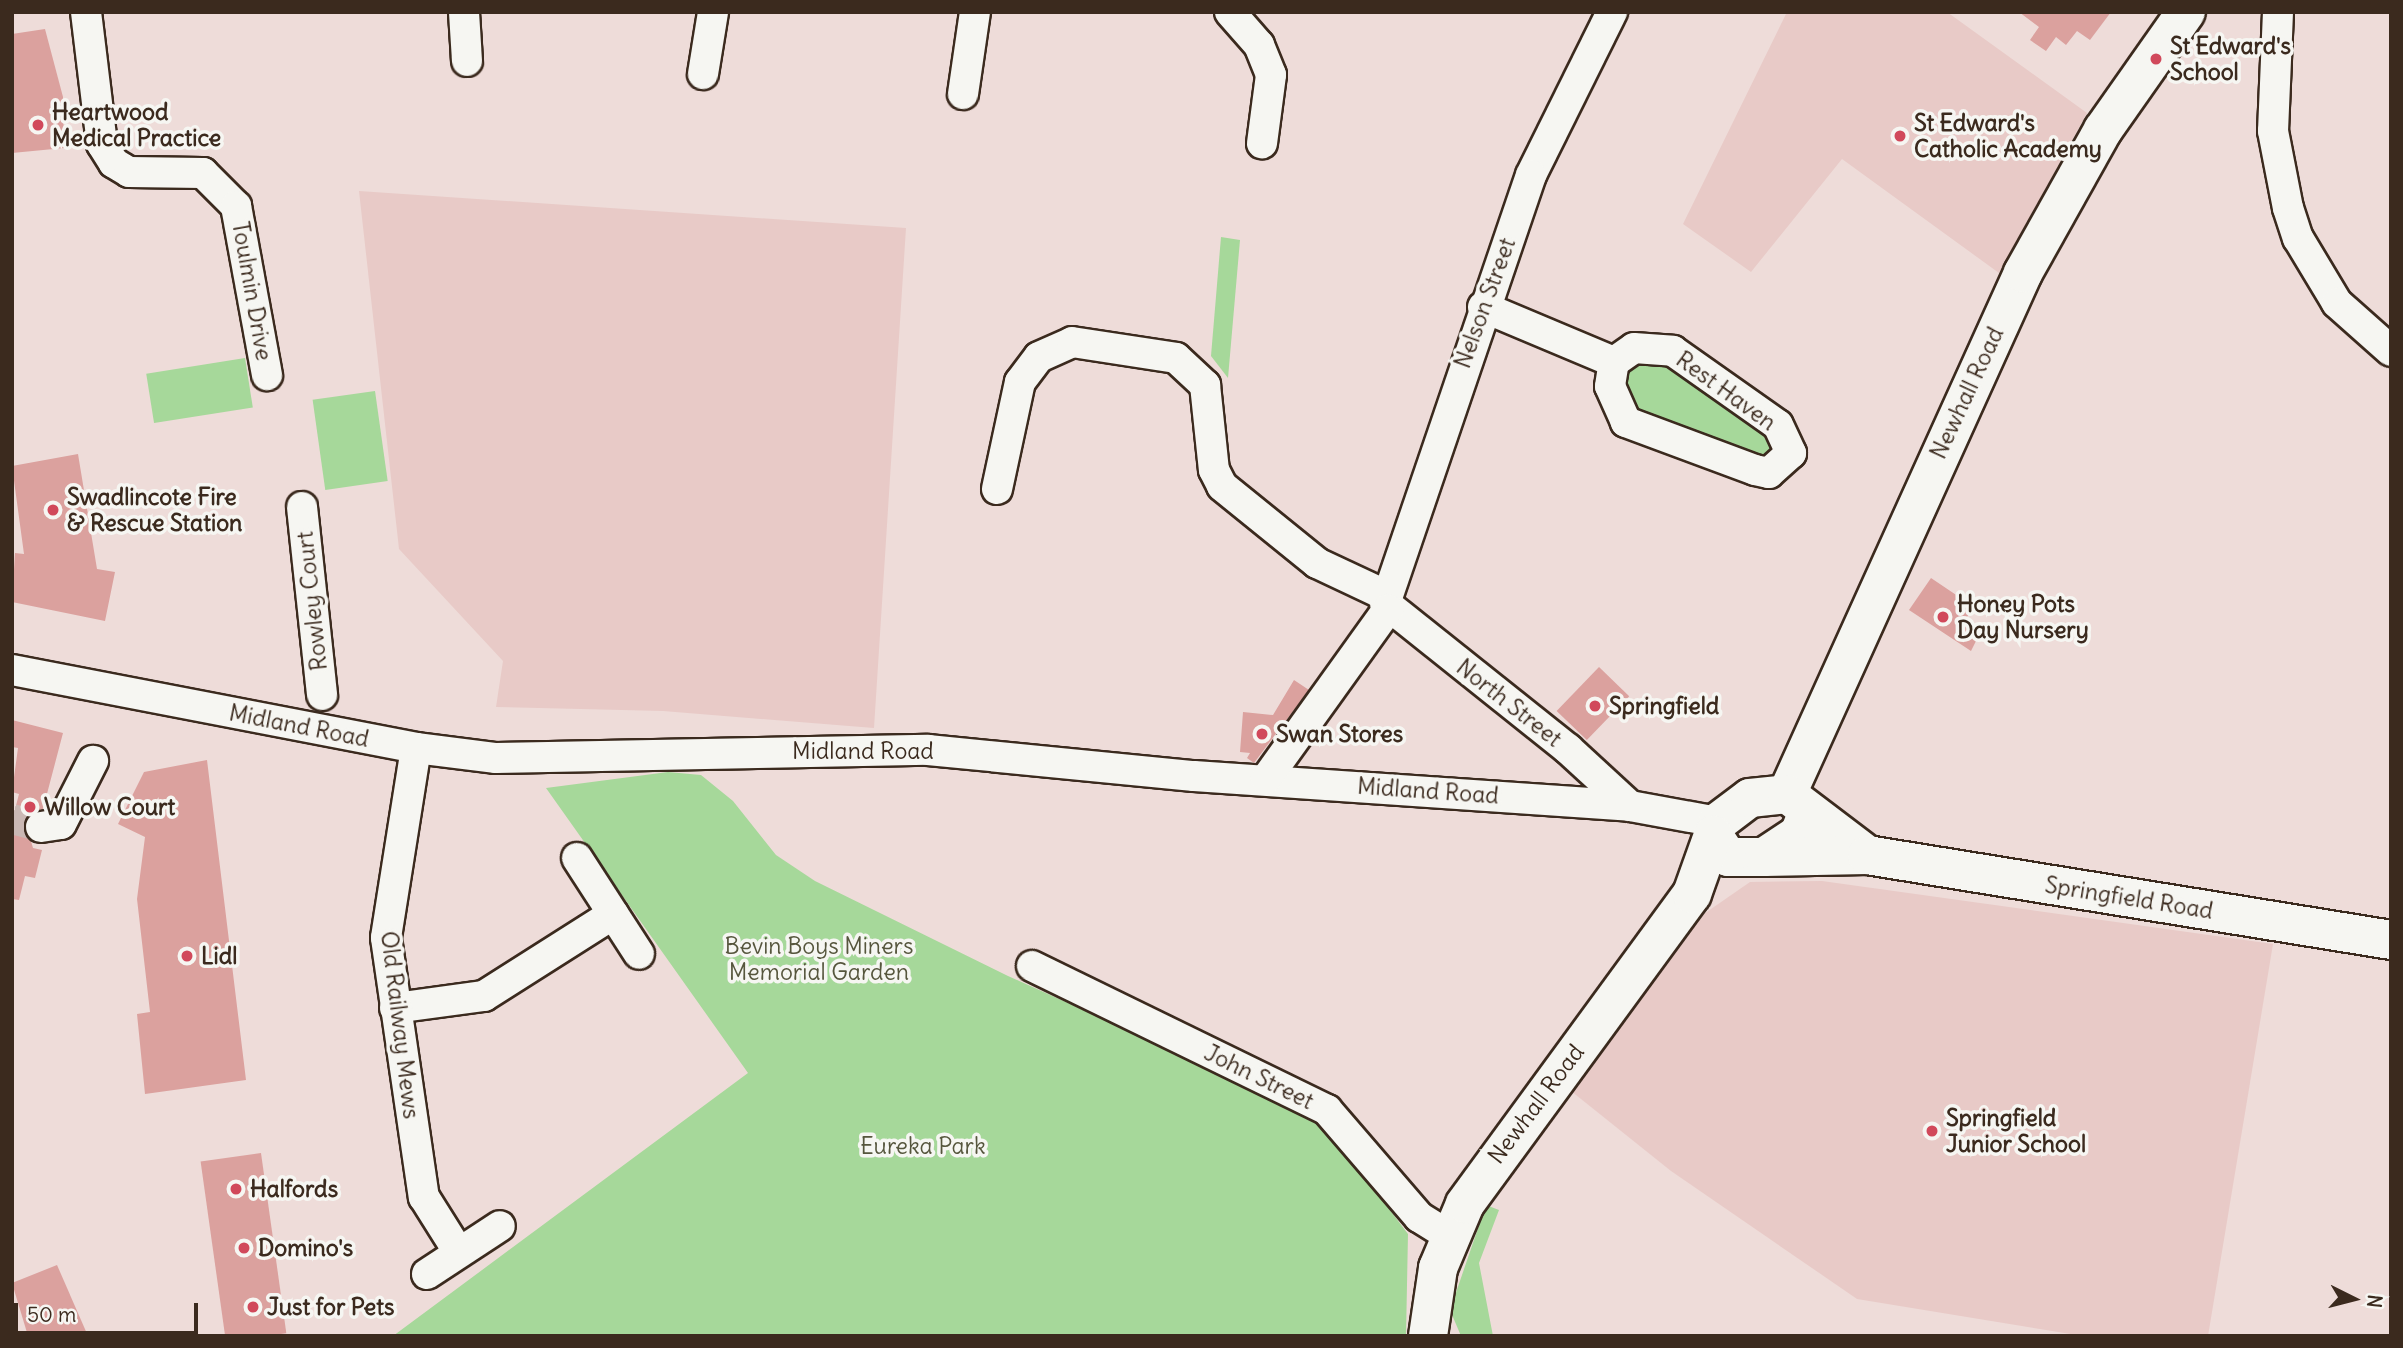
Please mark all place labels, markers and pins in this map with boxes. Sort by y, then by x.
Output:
place label: St Edward's School [2170,32,2291,86]
marker: St Edward's School [2148,51,2164,67]
place label: Heartwood Medical Practice [52,98,221,152]
place label: St Edward's Catholic Academy [1914,109,2102,163]
marker: Heartwood Medical Practice [30,117,46,133]
marker: St Edward's Catholic Academy [1892,128,1908,144]
place label: Swadlincote Fire & Rescue Station [67,483,242,537]
marker: Swadlincote Fire & Rescue Station [45,502,61,518]
place label: Honey Pots Day Nursery [1957,590,2089,644]
marker: Honey Pots Day Nursery [1935,609,1951,625]
place label: Springfield [1609,692,1719,720]
marker: Springfield [1587,698,1603,714]
place label: Swan Stores [1276,720,1403,748]
marker: Swan Stores [1254,726,1270,742]
place label: Willow Court [44,793,175,821]
marker: Willow Court [22,799,38,815]
place label: Lidl [201,942,237,970]
marker: Lidl [179,948,195,964]
place label: Springfield Junior School [1946,1104,2086,1158]
marker: Springfield Junior School [1924,1123,1940,1139]
place label: Halfords [250,1175,338,1203]
marker: Halfords [228,1181,244,1197]
place label: Domino's [258,1234,353,1262]
marker: Domino's [236,1240,252,1256]
place label: Just for Pets [267,1293,394,1321]
marker: Just for Pets [245,1299,261,1315]

